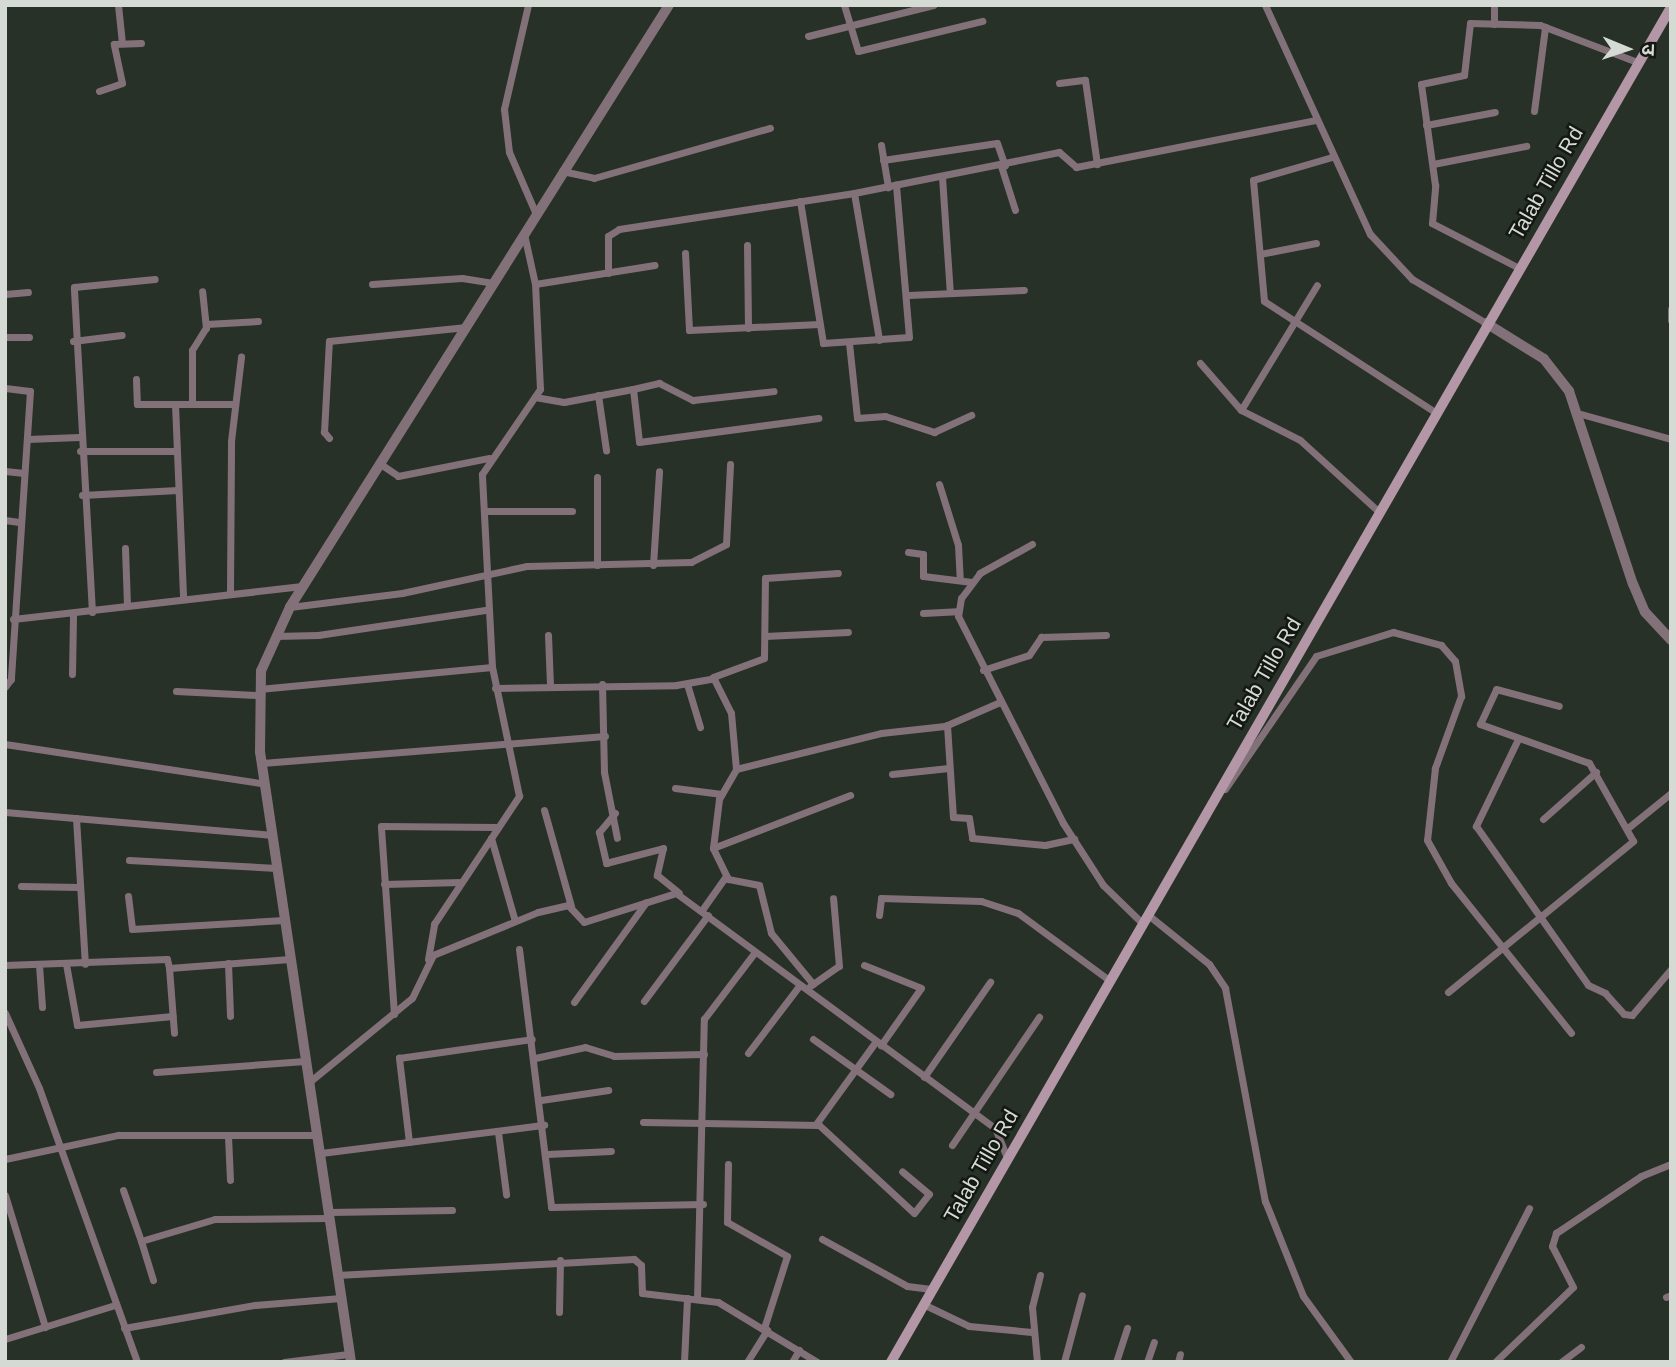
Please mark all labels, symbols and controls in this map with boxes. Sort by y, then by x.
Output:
north arrow [1592,14,1662,84]
text: उ [1638,44,1659,56]
street label: Talab Tillo Rd [1503,122,1589,244]
street label: Talab Tillo Rd [1221,613,1307,735]
street label: Talab Tillo Rd [938,1105,1024,1227]

